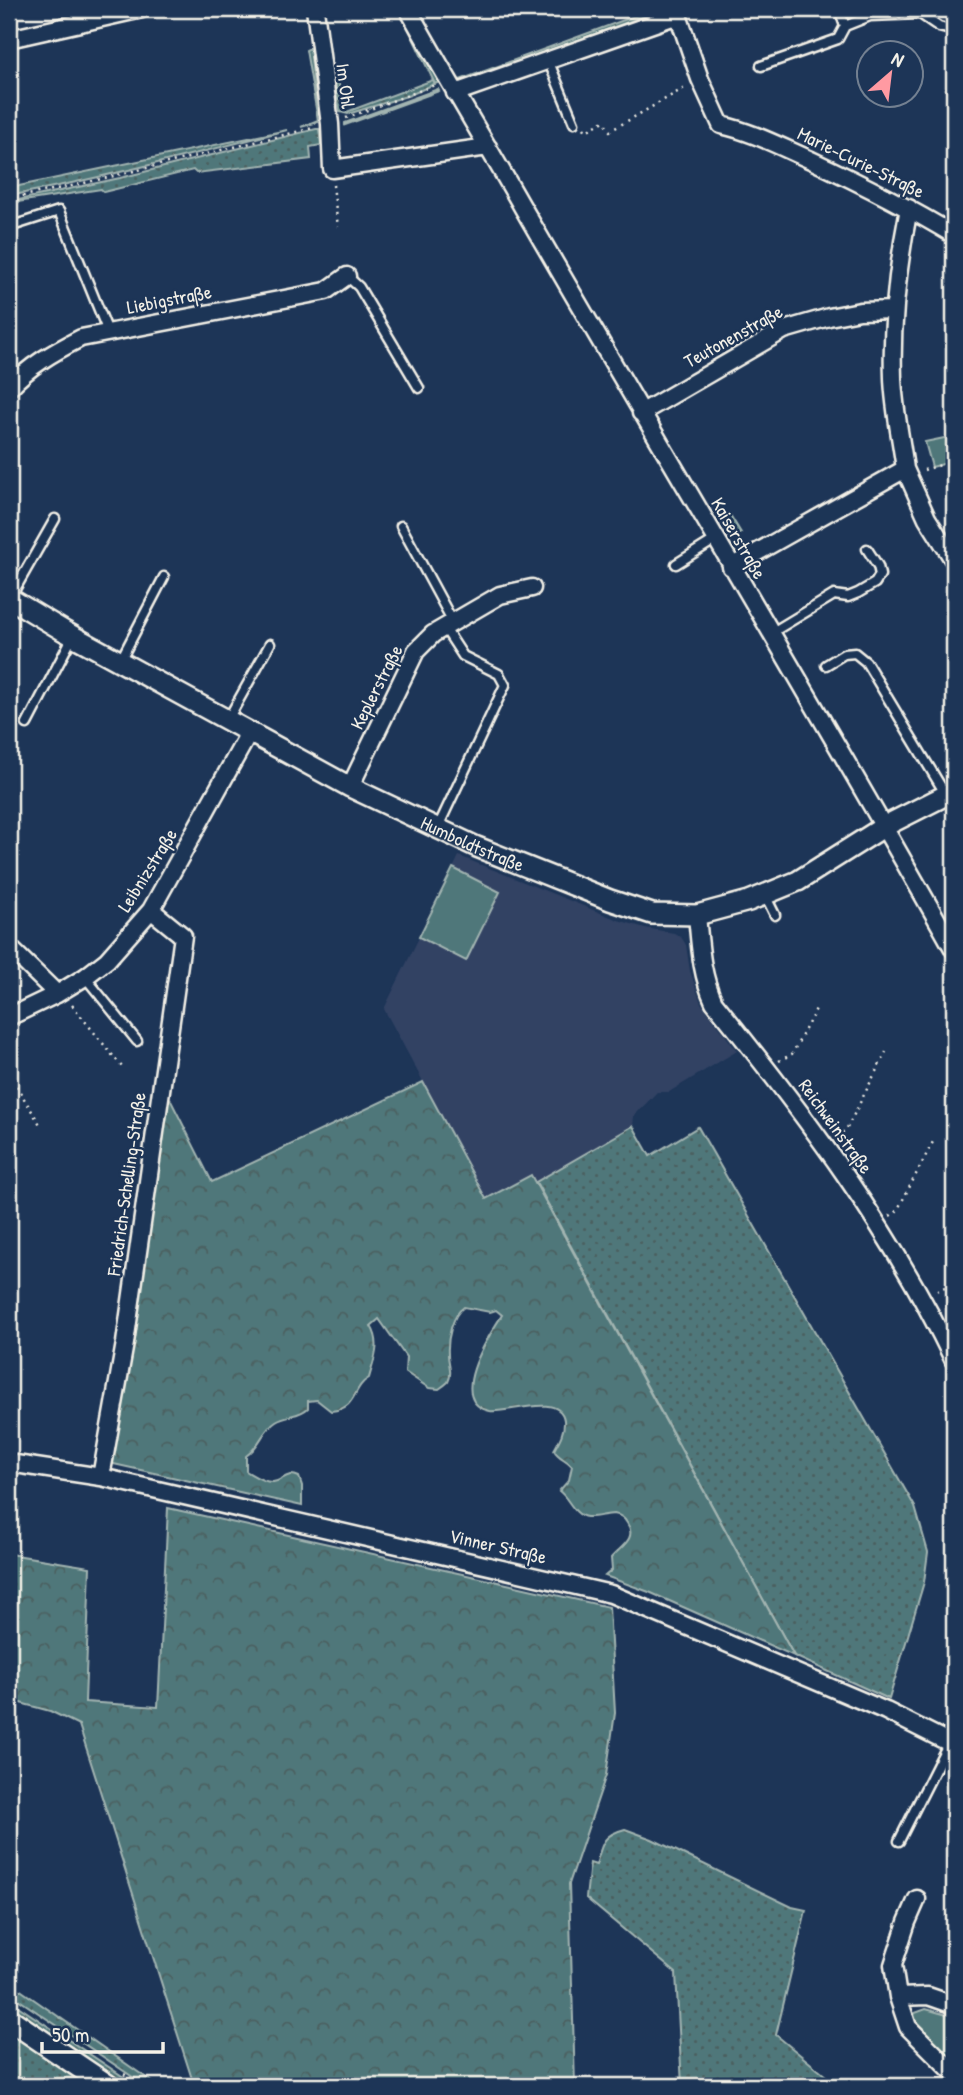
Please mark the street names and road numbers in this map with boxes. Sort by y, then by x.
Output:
street label: Im Ohl [330,62,362,111]
street label: Marie-Curie-Straße [793,120,929,204]
street label: Liebigstraße [124,278,214,320]
street label: Teutonenstraße [679,298,787,374]
street label: Kaiserstraße [705,493,773,584]
street label: Keplerstraße [344,640,409,734]
street label: Humboldtstraße [417,809,528,878]
street label: Leibnizstraße [111,823,183,917]
street label: Reichweinstraße [793,1073,879,1179]
street label: Friedrich-Schelling-Straße [100,1090,152,1278]
street label: Vinner Straße [447,1522,550,1570]

